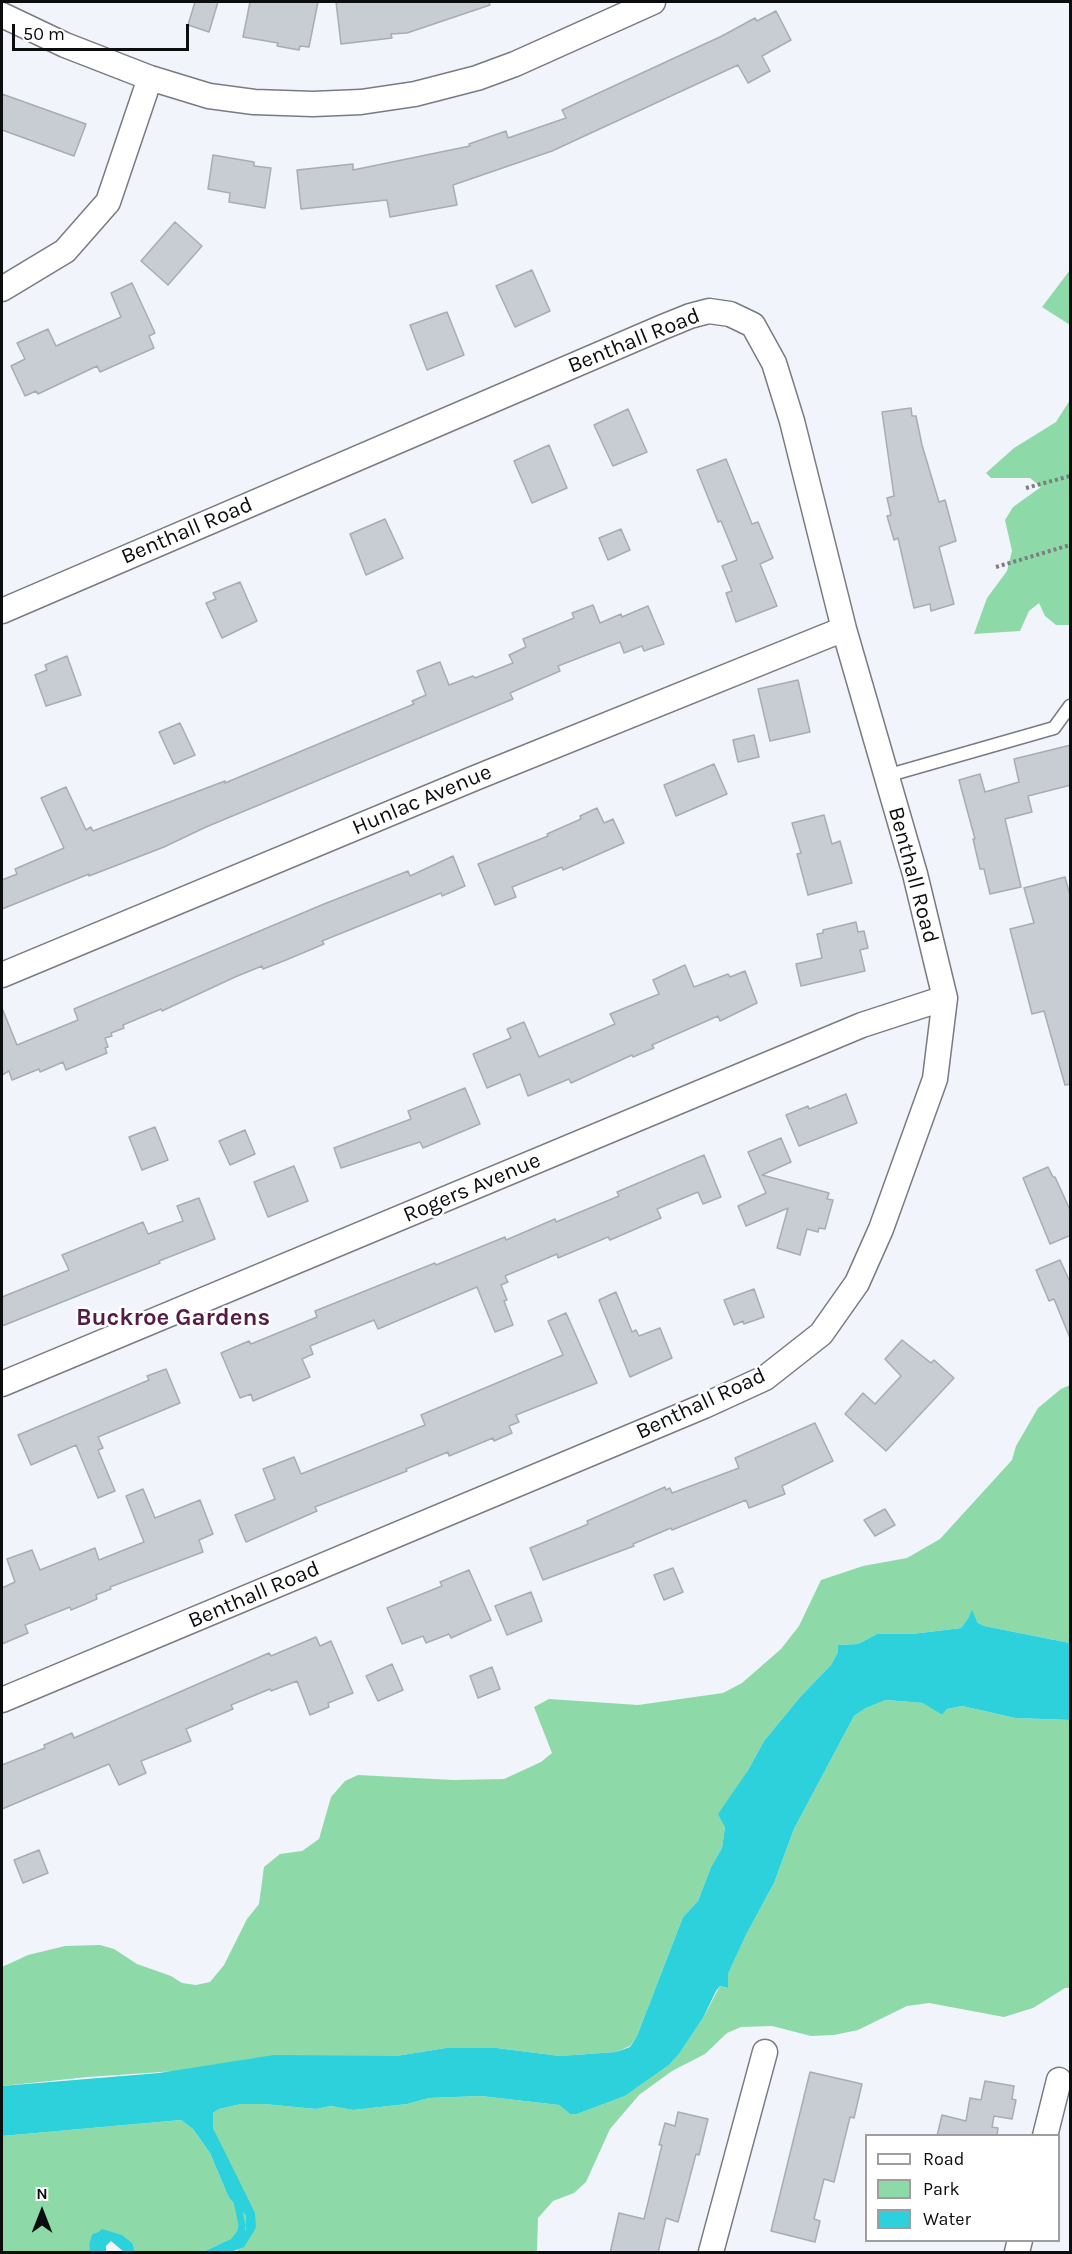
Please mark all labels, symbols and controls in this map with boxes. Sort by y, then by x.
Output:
scale bar [15,12,192,50]
text: 50 m [23,23,65,45]
street label: Benthall Road [564,303,704,379]
street label: Benthall Road [117,491,257,571]
street label: Hunlac Avenue [348,759,496,841]
street label: Benthall Road [882,804,944,946]
street label: Rogers Avenue [399,1147,545,1229]
district label: Buckroe Gardens [76,1304,270,1332]
street label: Benthall Road [632,1362,770,1446]
street label: Benthall Road [184,1555,324,1635]
legend [865,2134,1060,2242]
text: Road [923,2148,964,2170]
text: Park [923,2178,960,2200]
north arrow [12,2182,72,2242]
text: N [36,2184,48,2203]
text: Water [923,2208,971,2230]

